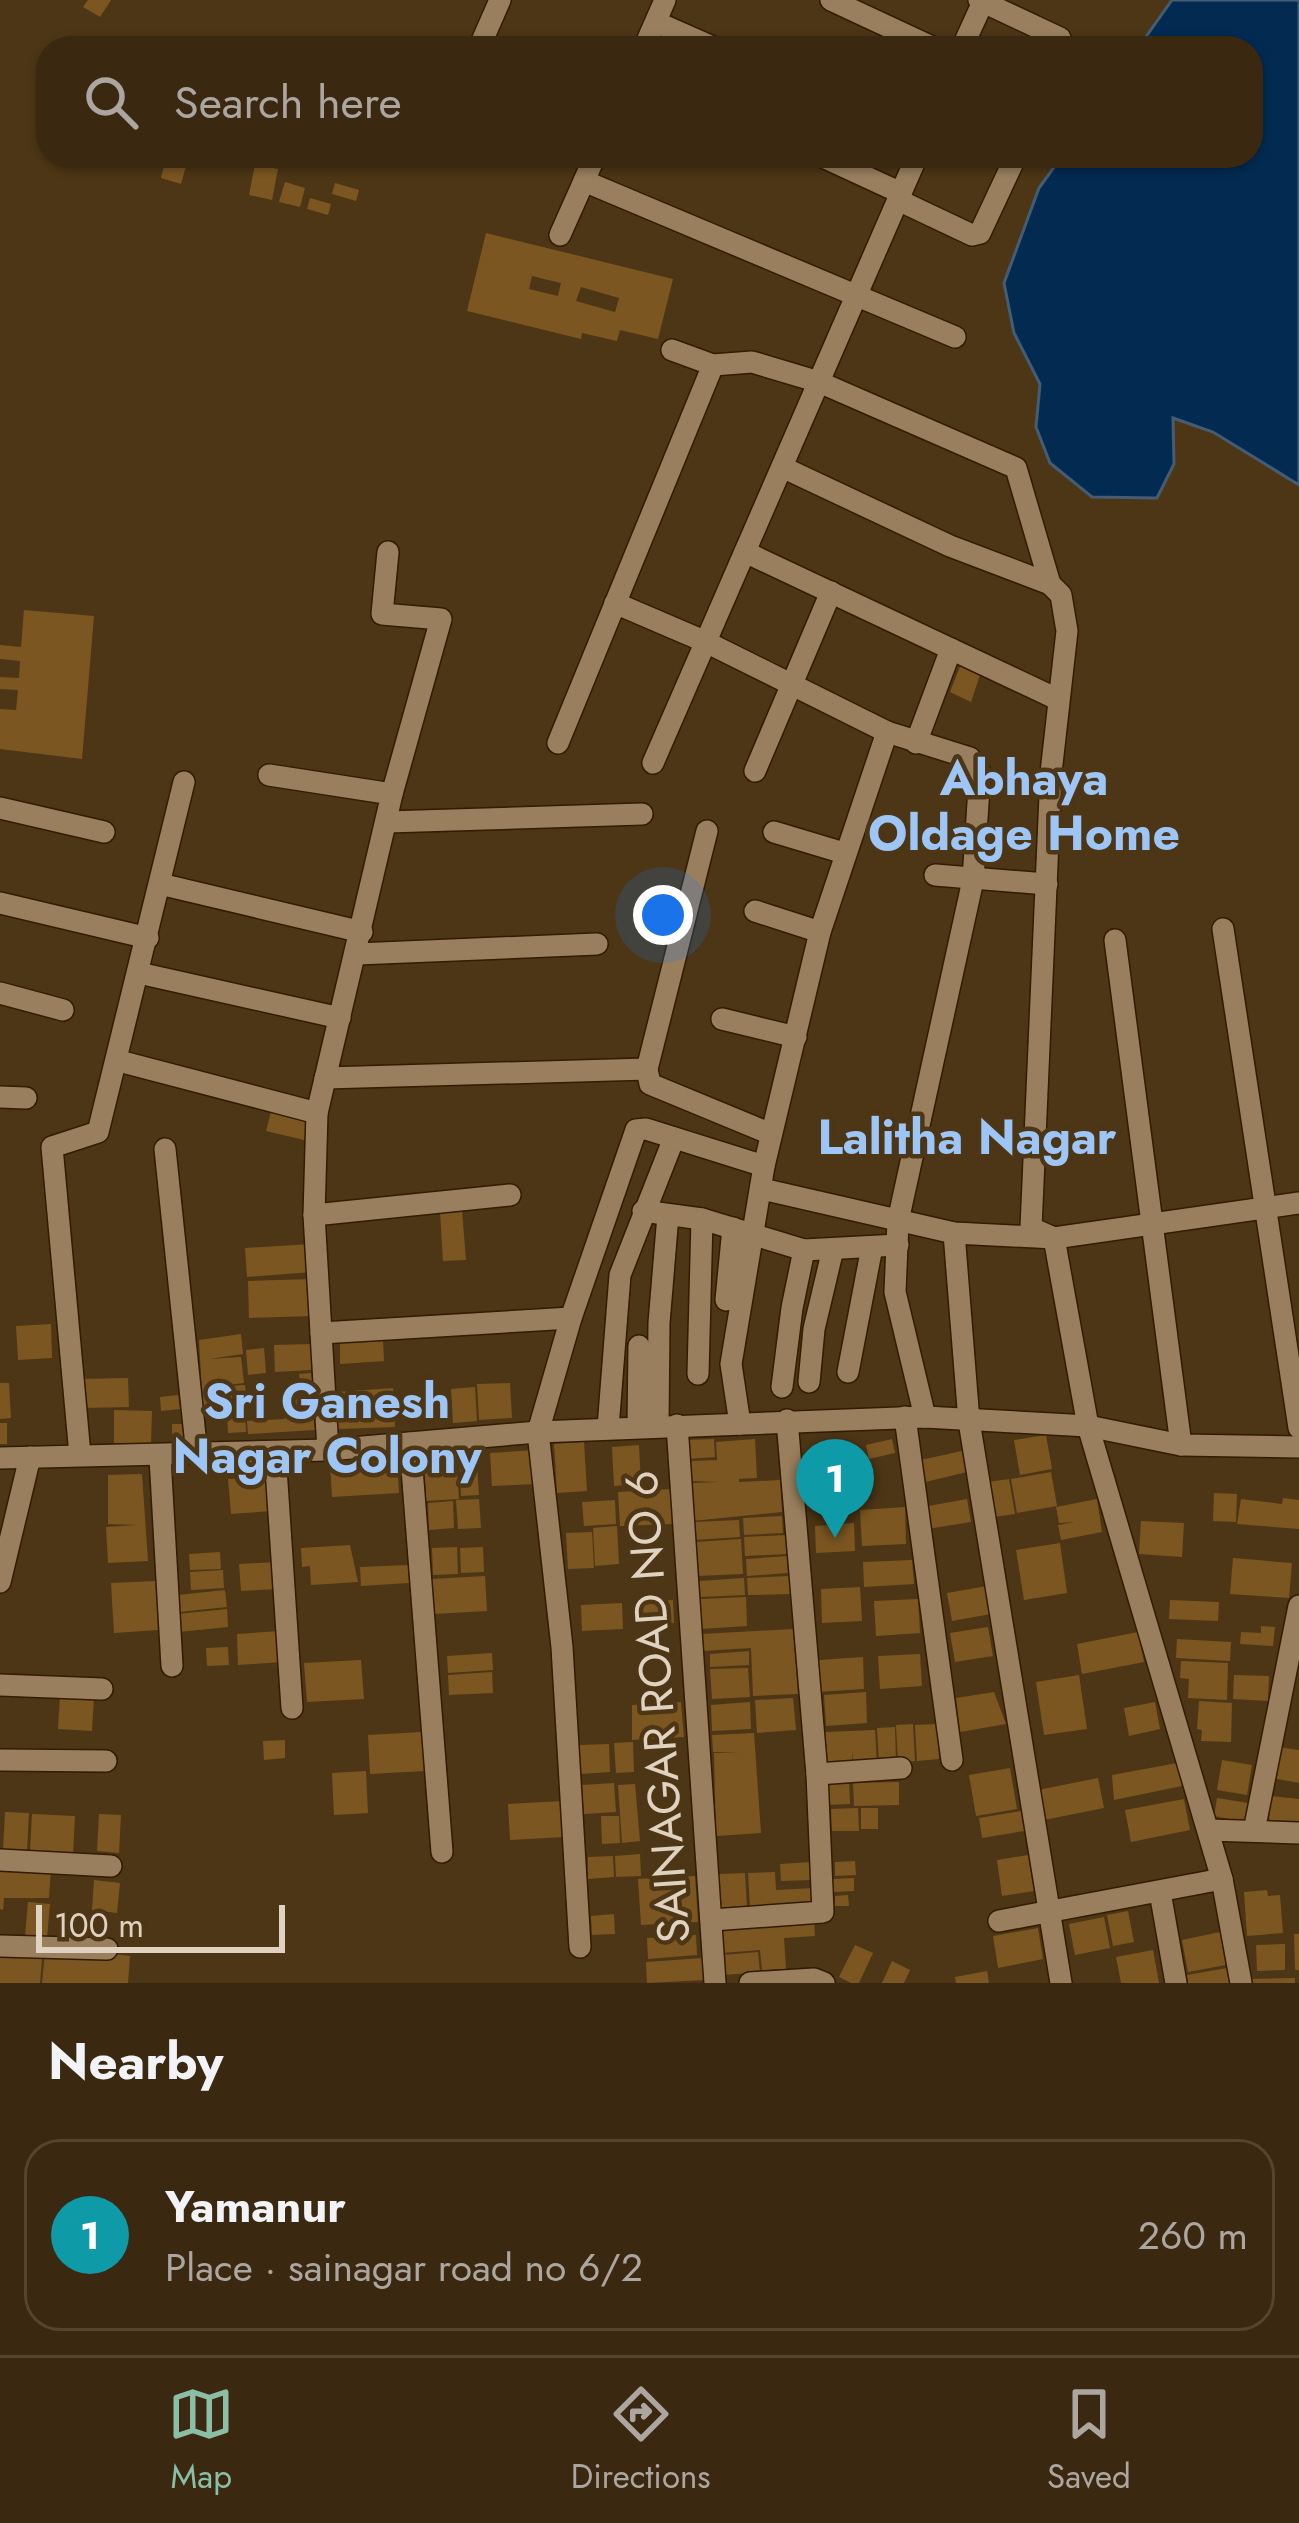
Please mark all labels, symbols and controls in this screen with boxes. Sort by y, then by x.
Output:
search box [36,36,1263,168]
icon: search [78,69,144,135]
text: Search here [174,70,402,135]
district label: Abhaya Oldage Home [868,744,1180,868]
your location [633,885,693,945]
district label: Lalitha Nagar [817,1103,1117,1172]
district label: Sri Ganesh Nagar Colony [173,1367,482,1491]
pin: 1 [796,1439,874,1538]
street label: SAINAGAR ROAD NO 6 [609,1468,706,1945]
scale bar [36,1899,285,1952]
text: 100 m [54,1902,144,1949]
text: Nearby [48,2024,223,2098]
text: Yamanur [165,2174,346,2239]
text: 1 [80,2207,100,2264]
text: 260 m [1138,2207,1248,2264]
text: Place · sainagar road no 6/2 [165,2239,643,2296]
tab: Map [168,2381,234,2500]
tab: Directions [571,2381,711,2500]
tab: Saved [1047,2381,1131,2500]

